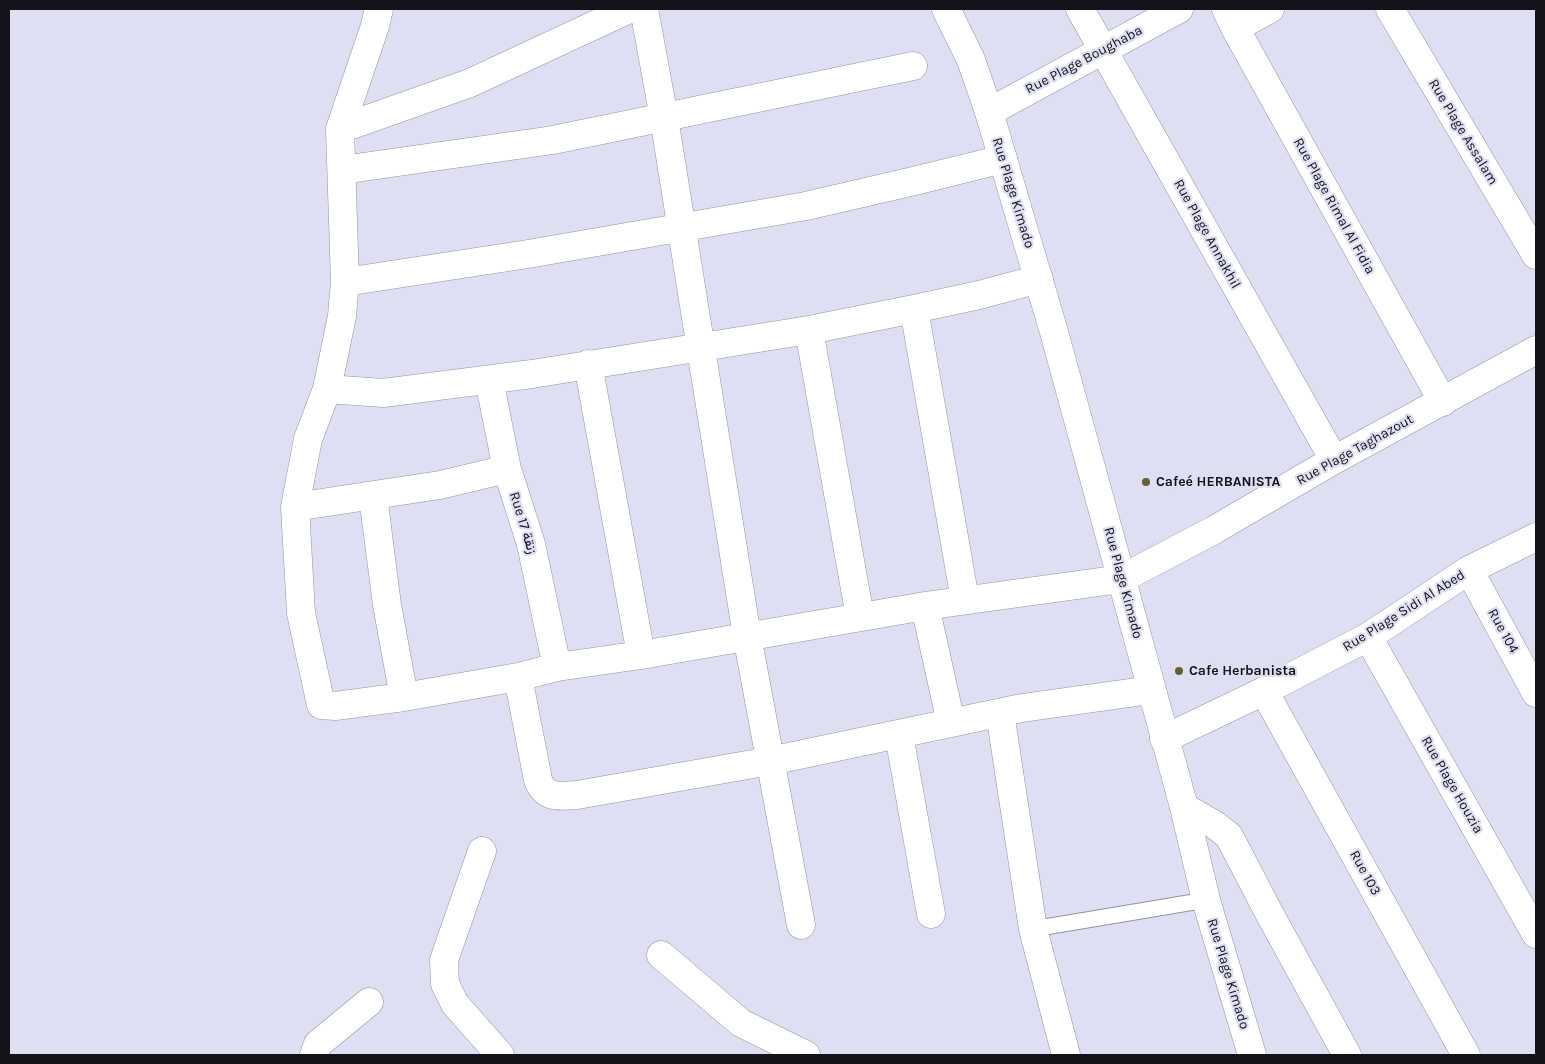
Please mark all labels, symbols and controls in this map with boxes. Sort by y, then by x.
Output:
street label: Rue Plage Boughaba [1023,22,1145,98]
street label: Rue Plage Assalam [1425,76,1501,188]
street label: Rue Plage Rimal Al Fidia [1290,135,1378,277]
street label: Rue Plage Kimado [988,136,1038,250]
street label: Rue Plage Annakhil [1170,176,1244,292]
street label: Rue Plage Taghazout [1294,411,1416,489]
place label: Cafeé HERBANISTA [1156,474,1280,490]
marker: Cafeé HERBANISTA [1140,476,1152,488]
street label: Rue 17 زنقة [506,490,540,556]
street label: Rue Plage Kimado [1100,525,1146,641]
street label: Rue Plage Sidi Al Abed [1340,567,1468,655]
street label: Rue 104 [1484,606,1522,656]
place label: Cafe Herbanista [1189,663,1296,679]
marker: Cafe Herbanista [1173,665,1185,677]
street label: Rue Plage Houzia [1417,733,1487,837]
street label: Rue 103 [1346,848,1384,898]
street label: Rue Plage Kimado [1203,917,1253,1031]

